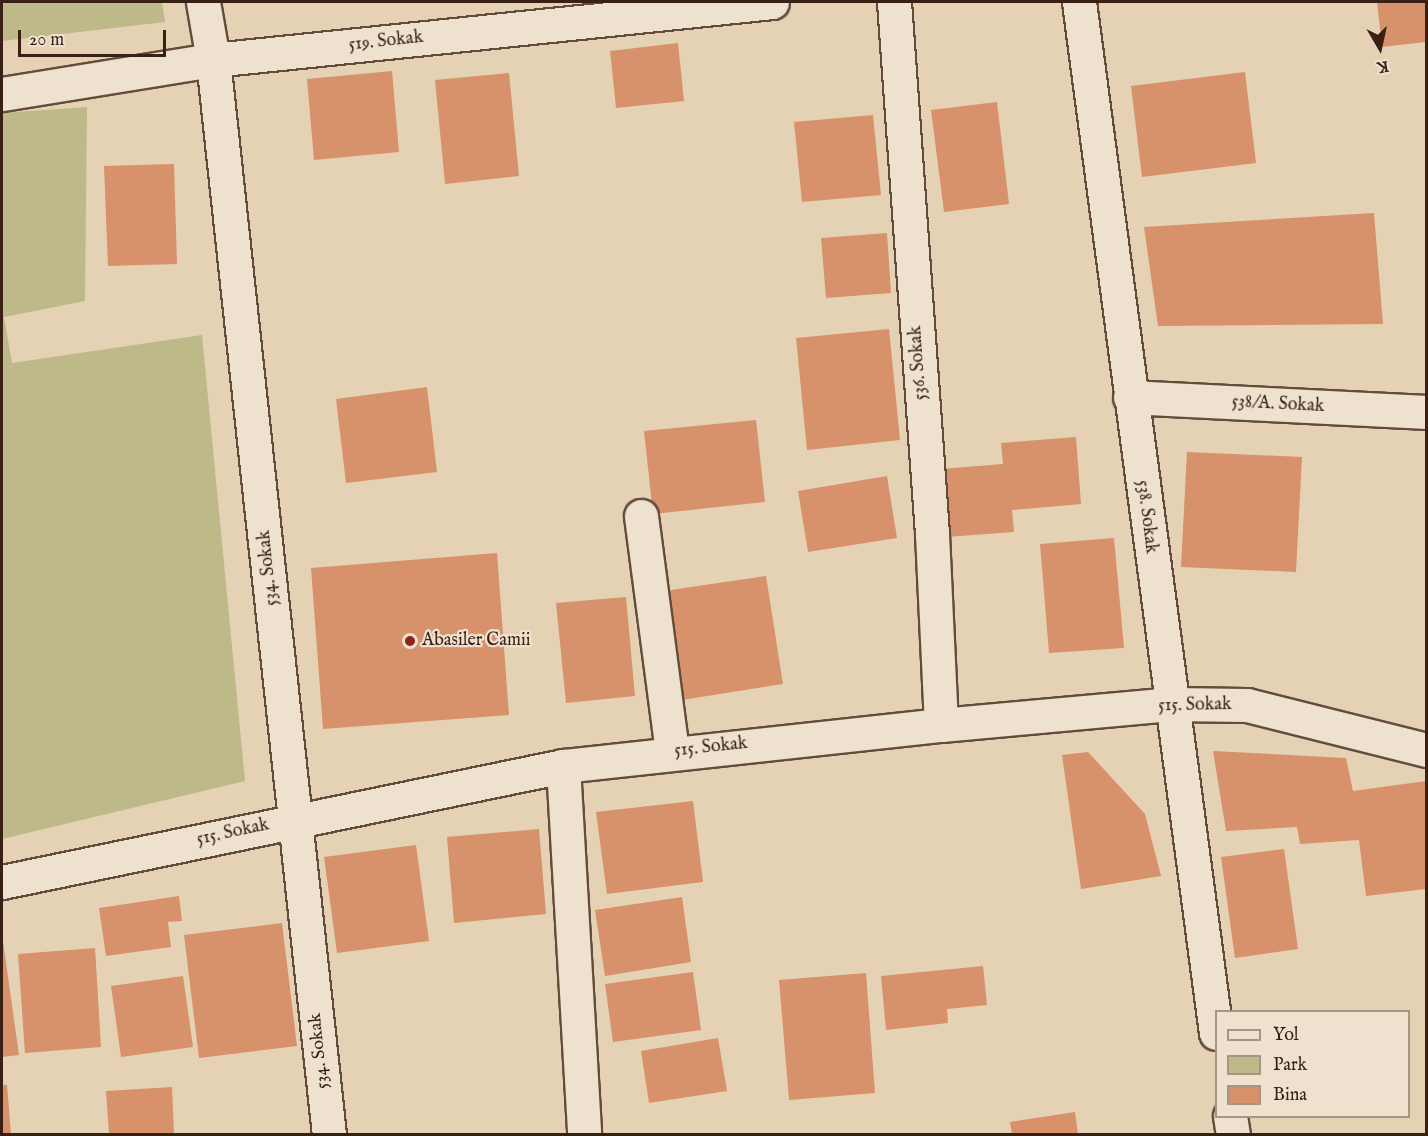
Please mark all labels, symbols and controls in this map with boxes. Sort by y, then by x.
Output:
scale bar [21,18,170,56]
north arrow [1350,18,1410,78]
street label: 519. Sokak [348,27,424,57]
text: 20 m [29,29,64,52]
text: K [1376,55,1390,77]
street label: 536. Sokak [906,325,932,401]
street label: 538/A. Sokak [1231,392,1325,418]
street label: 538. Sokak [1131,479,1161,555]
street label: 534. Sokak [254,529,284,607]
place label: Abasiler Camii [422,630,531,652]
marker: Abasiler Camii [403,634,417,648]
street label: 515. Sokak [1158,695,1232,717]
street label: 515. Sokak [673,733,749,763]
street label: 515. Sokak [195,815,271,851]
legend [1215,1010,1410,1118]
street label: 534. Sokak [305,1012,335,1090]
text: Yol [1273,1024,1299,1047]
text: Park [1273,1054,1307,1077]
text: Bina [1273,1084,1307,1107]

